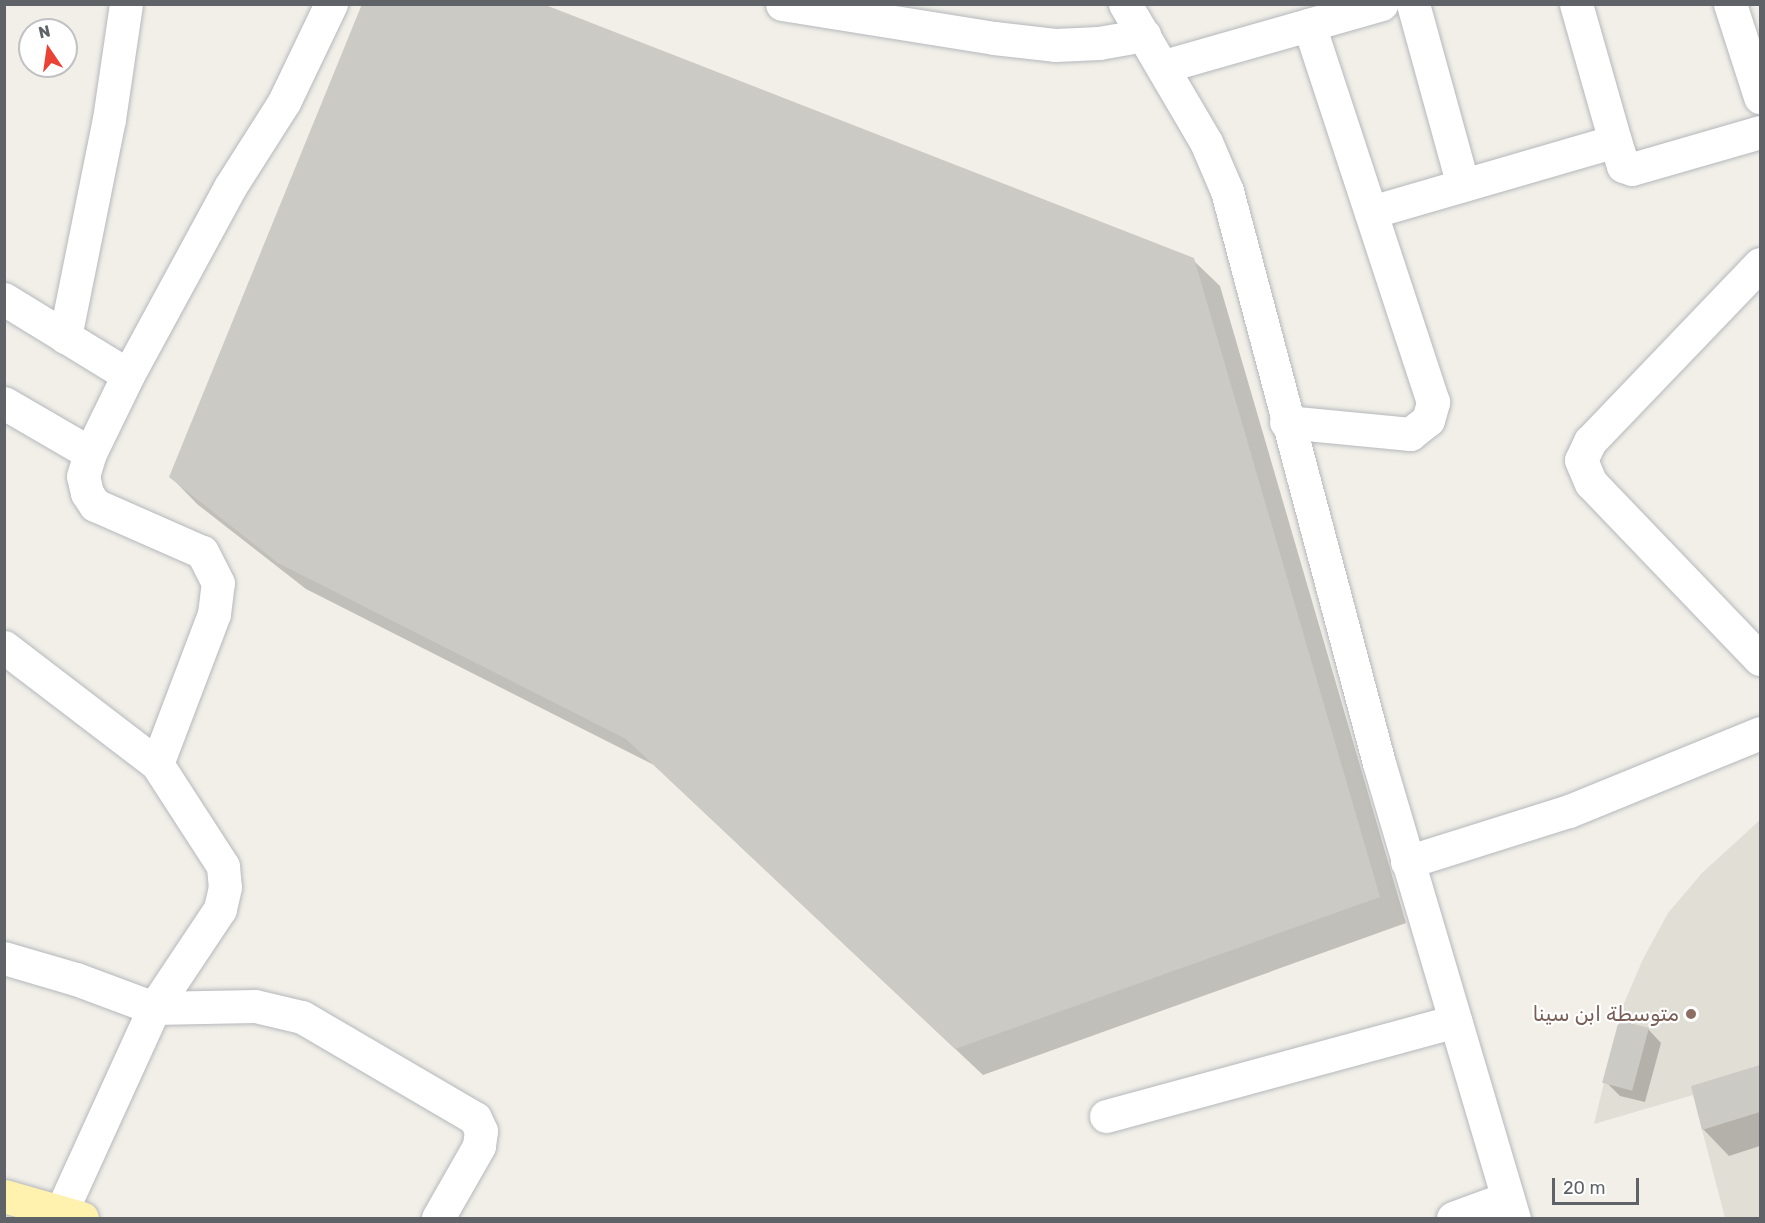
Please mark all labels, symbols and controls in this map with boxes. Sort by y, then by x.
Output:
north arrow [18,18,78,78]
text: N [37,21,52,42]
place label: متوسطة ابن سينا [1532,1001,1679,1027]
marker: متوسطة ابن سينا [1684,1007,1698,1021]
scale bar [1555,1166,1642,1204]
text: 20 m [1563,1177,1605,1199]

